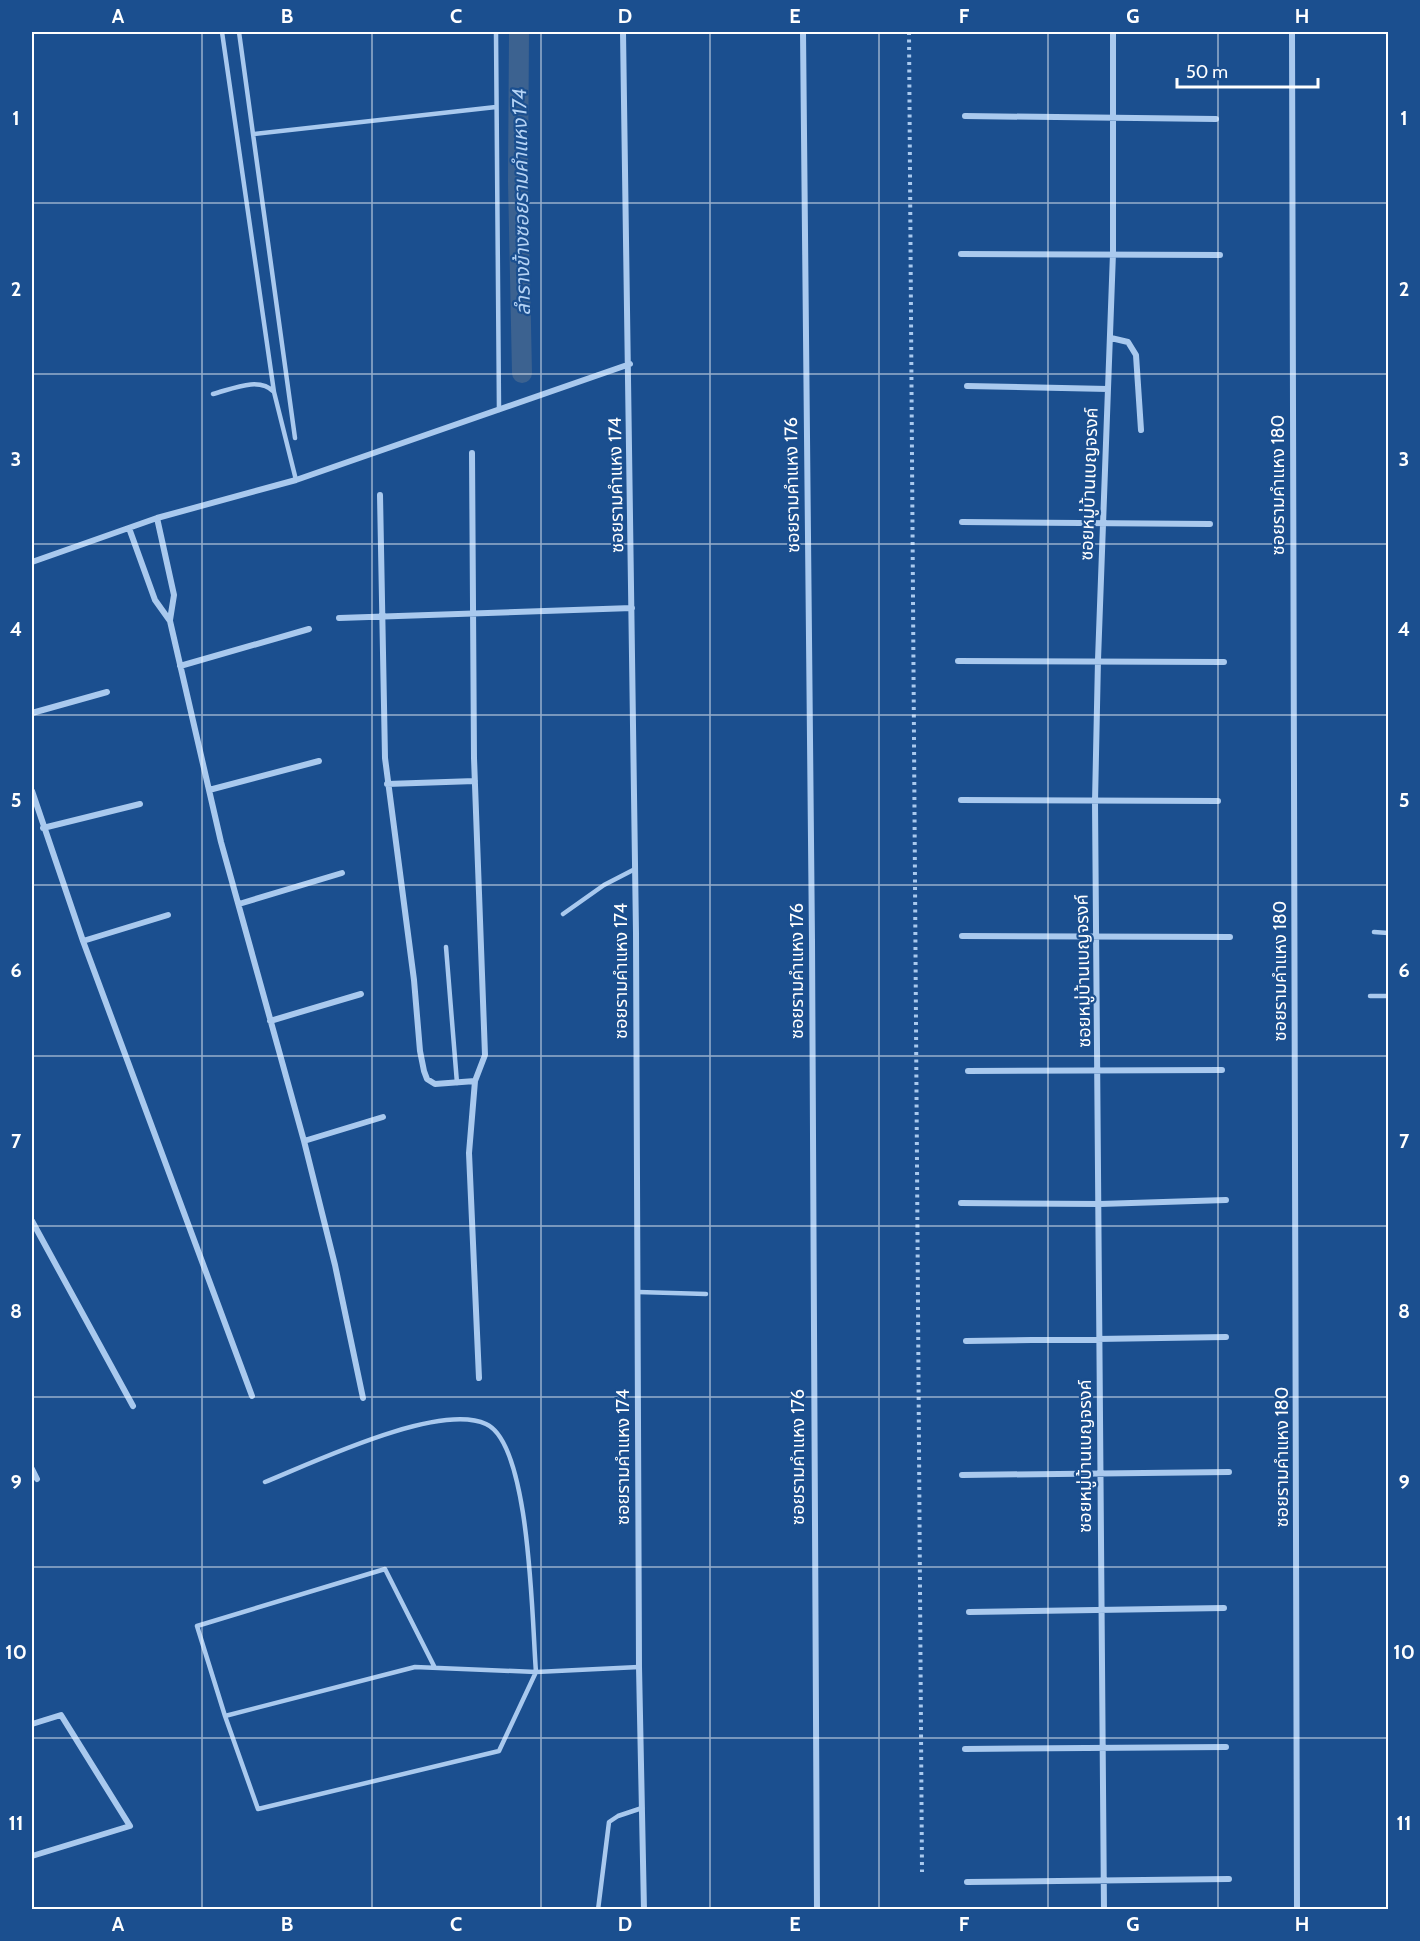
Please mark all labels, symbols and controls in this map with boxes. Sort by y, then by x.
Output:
text: A [112,4,125,28]
text: B [281,4,293,28]
text: C [450,4,462,28]
text: D [618,4,632,28]
text: E [789,4,801,28]
text: F [959,4,970,28]
text: G [1126,4,1140,28]
text: H [1295,4,1309,28]
scale bar [1177,51,1318,89]
text: 50 m [1186,61,1228,83]
water label: ลำรางข้างซอยรามคำแหง 174 [507,88,535,316]
text: 1 [12,106,20,130]
text: 1 [1400,106,1408,130]
text: 2 [11,277,21,301]
text: 2 [1399,277,1409,301]
street label: ซอยหมู่บ้านเบญจรงค์ [1075,407,1104,561]
street label: ซอยรามคำแหง 180 [1267,415,1289,555]
street label: ซอยรามคำแหง 174 [604,417,628,553]
street label: ซอยรามคำแหง 176 [780,417,804,553]
text: 3 [11,447,21,471]
text: 3 [1399,447,1409,471]
text: 4 [10,617,22,641]
text: 4 [1398,617,1410,641]
text: 5 [11,788,21,812]
text: 5 [1399,788,1409,812]
street label: ซอยหมู่บ้านเบญจรงค์ [1071,894,1096,1048]
street label: ซอยรามคำแหง 180 [1269,901,1291,1041]
street label: ซอยรามคำแหง 174 [610,903,632,1039]
street label: ซอยรามคำแหง 176 [786,903,808,1039]
text: 6 [10,958,22,982]
text: 6 [1398,958,1410,982]
text: 7 [11,1129,22,1153]
text: 7 [1399,1129,1410,1153]
text: 8 [10,1299,22,1323]
text: 8 [1398,1299,1410,1323]
street label: ซอยหมู่บ้านเบญจรงค์ [1074,1379,1097,1533]
street label: ซอยรามคำแหง 180 [1271,1387,1293,1527]
street label: ซอยรามคำแหง 174 [612,1389,634,1525]
street label: ซอยรามคำแหง 176 [787,1389,809,1525]
text: 9 [10,1470,22,1494]
text: 9 [1398,1470,1410,1494]
text: 10 [5,1640,27,1664]
text: 10 [1393,1640,1415,1664]
text: 11 [9,1811,23,1835]
text: 11 [1397,1811,1411,1835]
text: A [112,1912,125,1936]
text: B [281,1912,293,1936]
text: C [450,1912,462,1936]
text: D [618,1912,632,1936]
text: E [789,1912,801,1936]
text: F [959,1912,970,1936]
text: G [1126,1912,1140,1936]
text: H [1295,1912,1309,1936]

